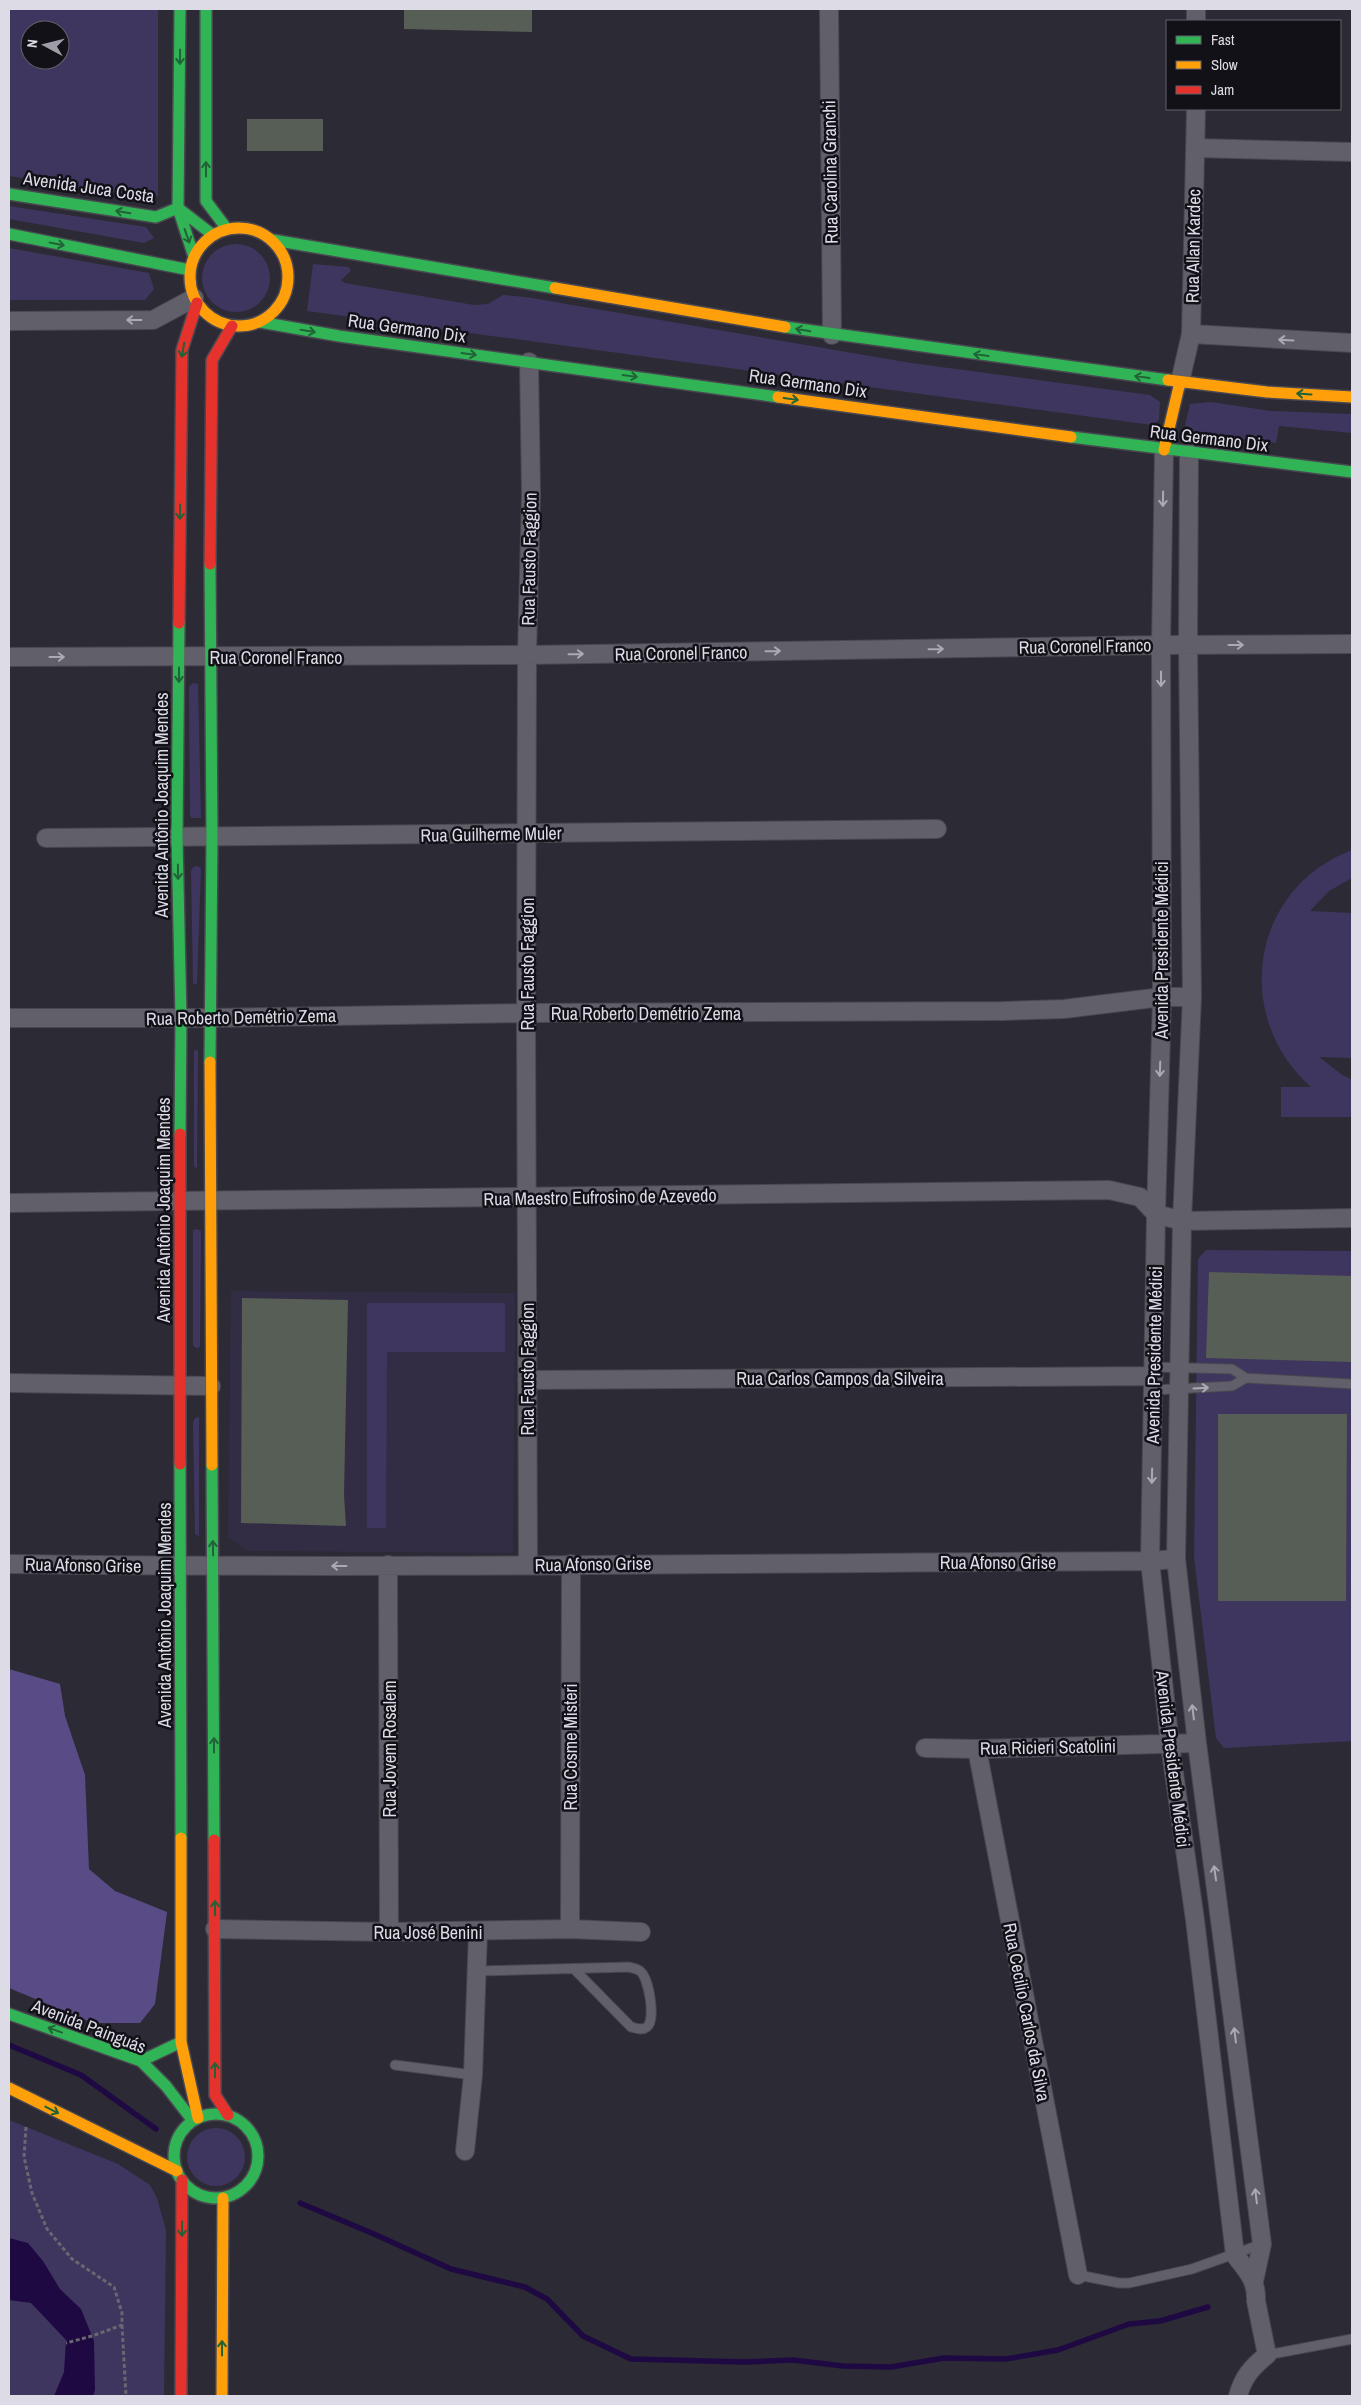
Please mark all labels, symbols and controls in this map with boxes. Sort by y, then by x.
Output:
north arrow [20,20,70,70]
legend [1166,20,1341,110]
text: Fast [1211,29,1235,50]
text: N [23,38,42,49]
one-way arrow [175,49,184,65]
text: Slow [1211,54,1238,75]
text: Jam [1211,79,1234,100]
street label: Rua Carolina Granchi [816,100,844,244]
one-way arrow [201,162,211,178]
street label: Avenida Juca Costa [21,165,156,209]
street label: Rua Allan Kardec [1180,189,1206,303]
one-way arrow [115,206,131,216]
one-way arrow [183,228,193,244]
one-way arrow [48,239,64,249]
street label: Rua Germano Dix [346,307,468,349]
one-way arrow [126,315,142,325]
one-way arrow [795,325,811,335]
one-way arrow [299,326,315,336]
one-way arrow [1278,335,1294,344]
one-way arrow [178,341,188,357]
one-way arrow [460,349,476,359]
one-way arrow [973,350,989,360]
street label: Rua Germano Dix [747,362,869,404]
one-way arrow [621,372,637,382]
one-way arrow [1134,372,1150,382]
one-way arrow [1296,390,1312,399]
one-way arrow [782,394,798,404]
street label: Rua Germano Dix [1148,418,1270,458]
one-way arrow [1158,490,1168,507]
street label: Rua Fausto Faggion [515,492,543,626]
one-way arrow [175,504,185,520]
street label: Rua Coronel Franco [1018,632,1152,660]
street label: Rua Coronel Franco [614,639,748,667]
one-way arrow [1228,640,1244,650]
one-way arrow [927,644,943,653]
street label: Rua Coronel Franco [210,645,342,670]
one-way arrow [764,646,781,656]
one-way arrow [567,649,583,659]
one-way arrow [49,652,65,662]
one-way arrow [174,666,184,682]
one-way arrow [1156,670,1166,687]
street label: Avenida Antônio Joaquim Mendes [149,692,174,919]
street label: Rua Guilherme Muler [420,820,562,848]
street label: Avenida Presidente Médici [1149,861,1174,1040]
one-way arrow [173,864,183,880]
street label: Rua Fausto Faggion [515,897,540,1031]
street label: Rua Roberto Demétrio Zema [551,1001,741,1026]
street label: Rua Roberto Demétrio Zema [146,1003,336,1031]
one-way arrow [1155,1060,1165,1077]
street label: Avenida Antônio Joaquim Mendes [151,1097,176,1324]
street label: Rua Maestro Eufrosino de Azevedo [483,1182,717,1212]
street label: Avenida Presidente Médici [1140,1266,1168,1445]
street label: Rua Fausto Faggion [515,1302,540,1436]
street label: Rua Carlos Campos da Silveira [736,1366,944,1391]
one-way arrow [1193,1383,1209,1392]
one-way arrow [1147,1468,1156,1484]
street label: Avenida Antônio Joaquim Mendes [152,1502,177,1729]
one-way arrow [208,1540,218,1556]
street label: Rua Afonso Grise [535,1550,651,1578]
street label: Rua Afonso Grise [940,1550,1056,1575]
street label: Rua Afonso Grise [25,1551,141,1579]
one-way arrow [331,1561,348,1571]
street label: Avenida Presidente Médici [1150,1668,1196,1849]
street label: Rua Jovem Rosalem [377,1681,402,1817]
street label: Rua Cosme Misteri [558,1683,583,1811]
one-way arrow [1188,1705,1198,1721]
street label: Rua Ricieri Scatolini [980,1733,1116,1761]
one-way arrow [209,1738,219,1754]
one-way arrow [1209,1866,1219,1882]
one-way arrow [210,1900,220,1916]
street label: Rua José Benini [373,1920,483,1945]
street label: Rua Cecilio Carlos da Silva [997,1921,1057,2103]
street label: Avenida Painguás [27,1992,150,2059]
one-way arrow [48,2025,63,2034]
one-way arrow [1230,2027,1240,2043]
one-way arrow [210,2063,220,2079]
one-way arrow [44,2106,59,2115]
one-way arrow [1250,2188,1260,2204]
one-way arrow [177,2220,187,2237]
one-way arrow [217,2340,227,2356]

